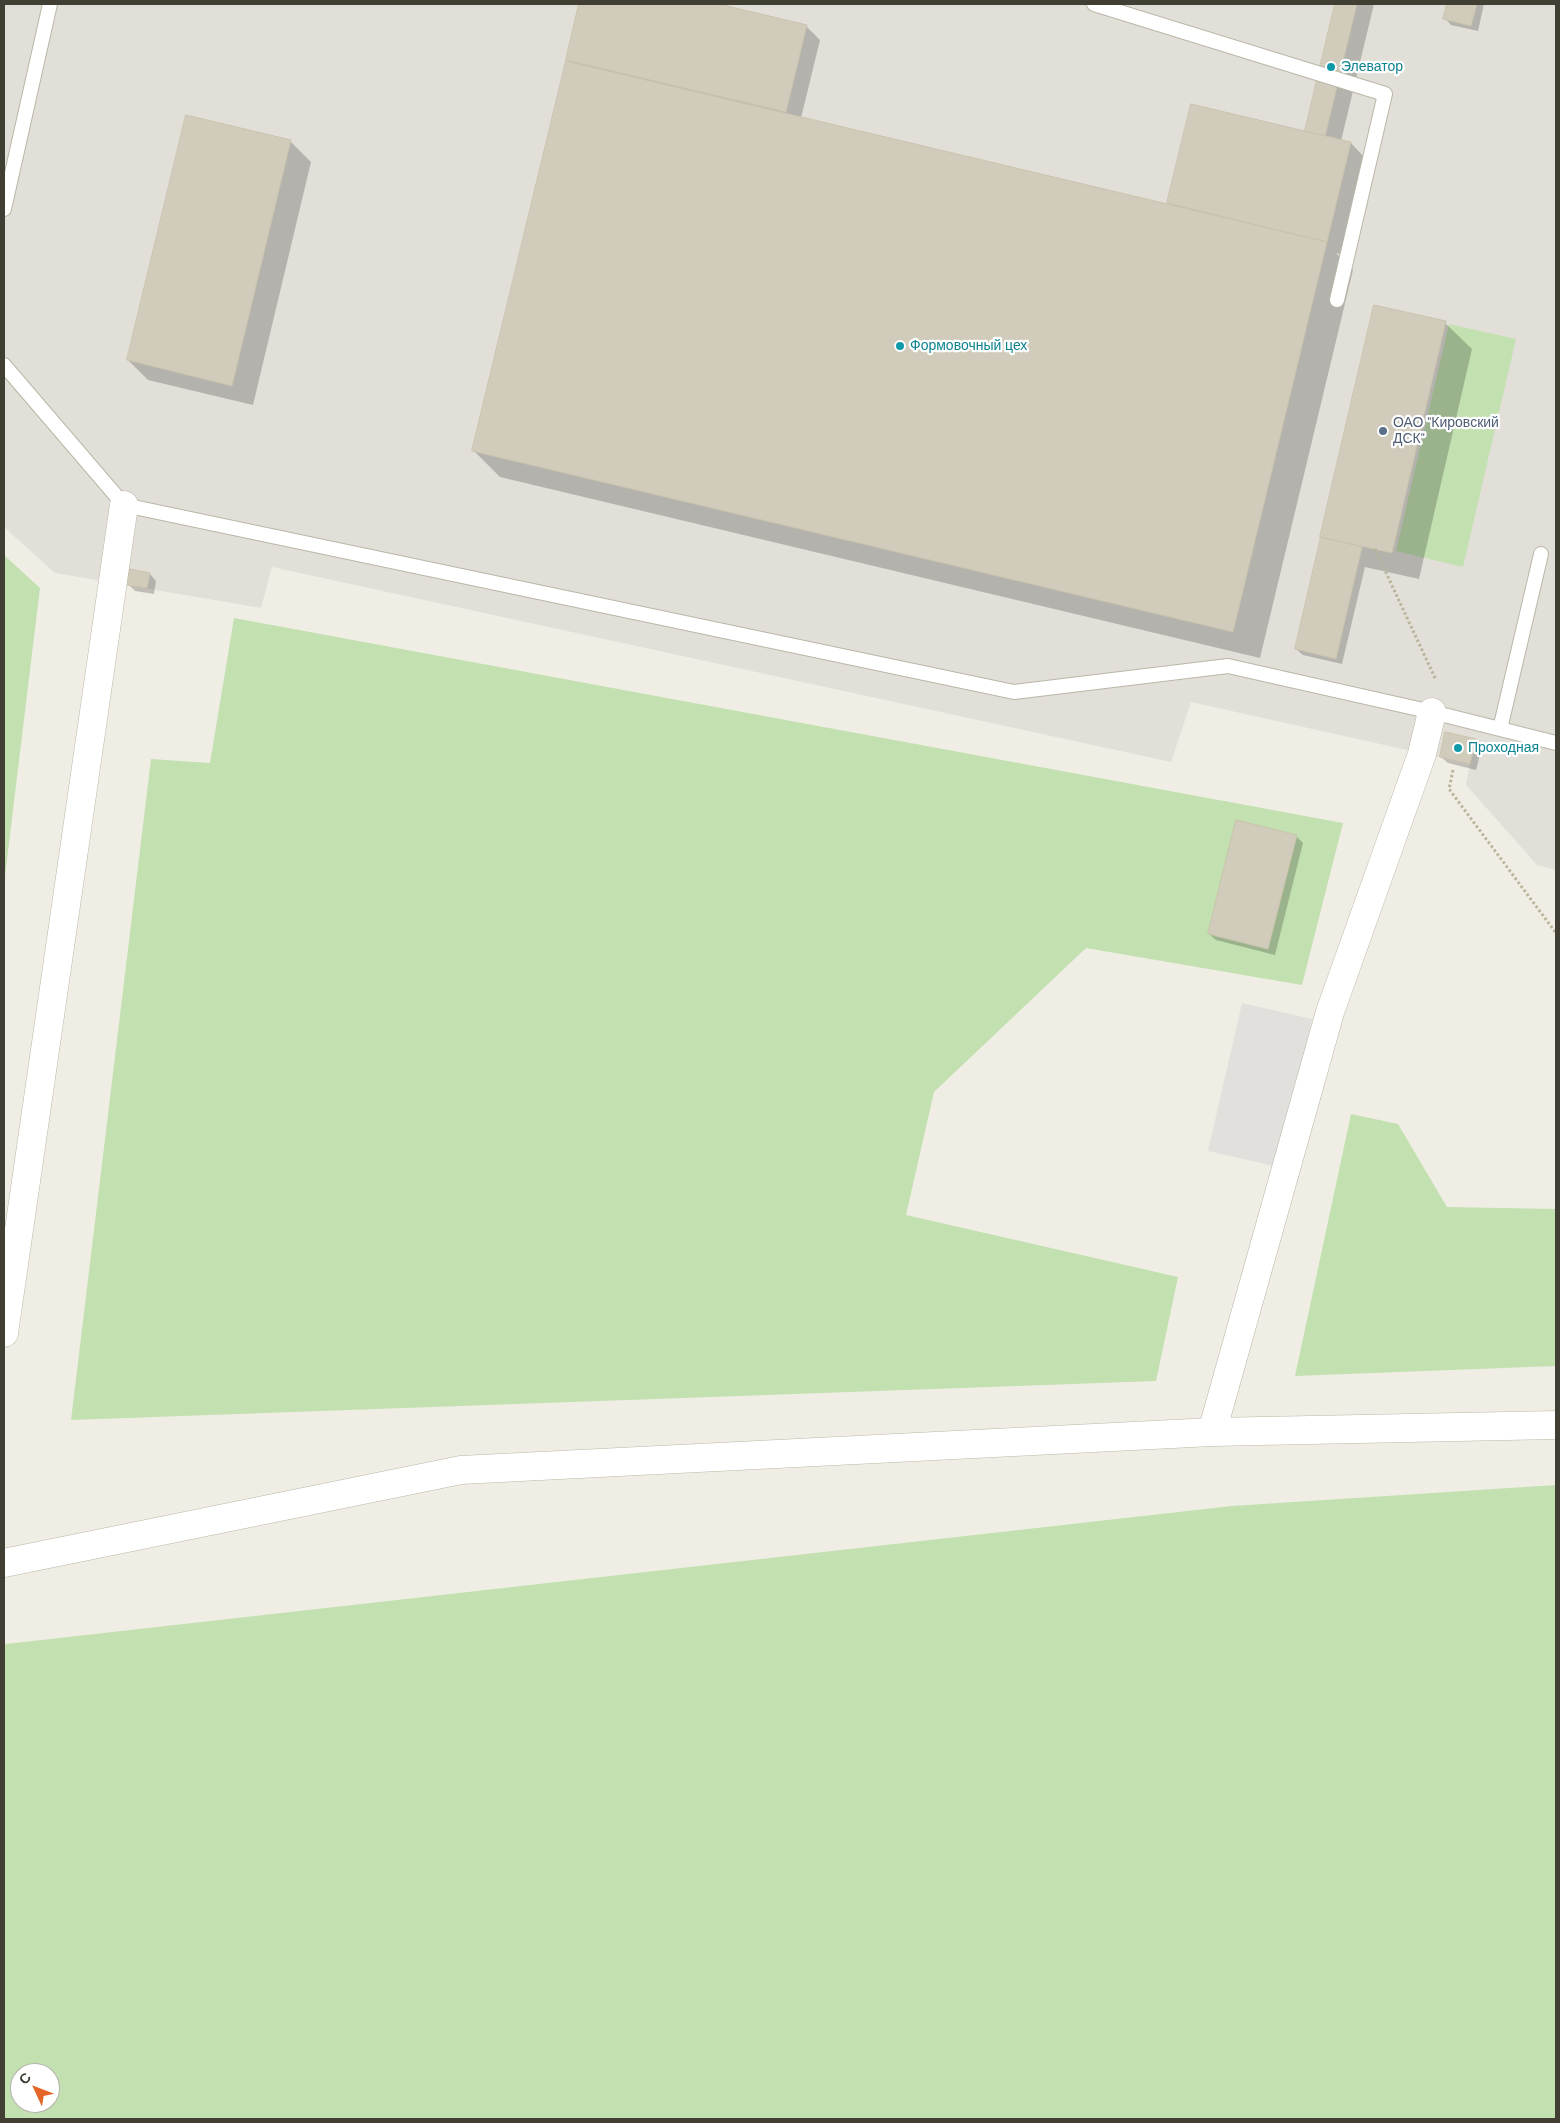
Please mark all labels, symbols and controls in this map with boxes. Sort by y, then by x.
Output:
place label: Элеватор [1341,59,1403,75]
marker: Элеватор [1325,61,1337,73]
place label: Формовочный цех [910,338,1027,354]
marker: Формовочный цех [894,340,906,352]
place label: ОАО "Кировский ДСК" [1393,415,1499,448]
marker: ОАО "Кировский ДСК" [1377,425,1389,437]
place label: Проходная [1468,740,1539,756]
marker: Проходная [1452,742,1464,754]
north arrow [10,2063,60,2113]
text: С [15,2069,35,2088]

